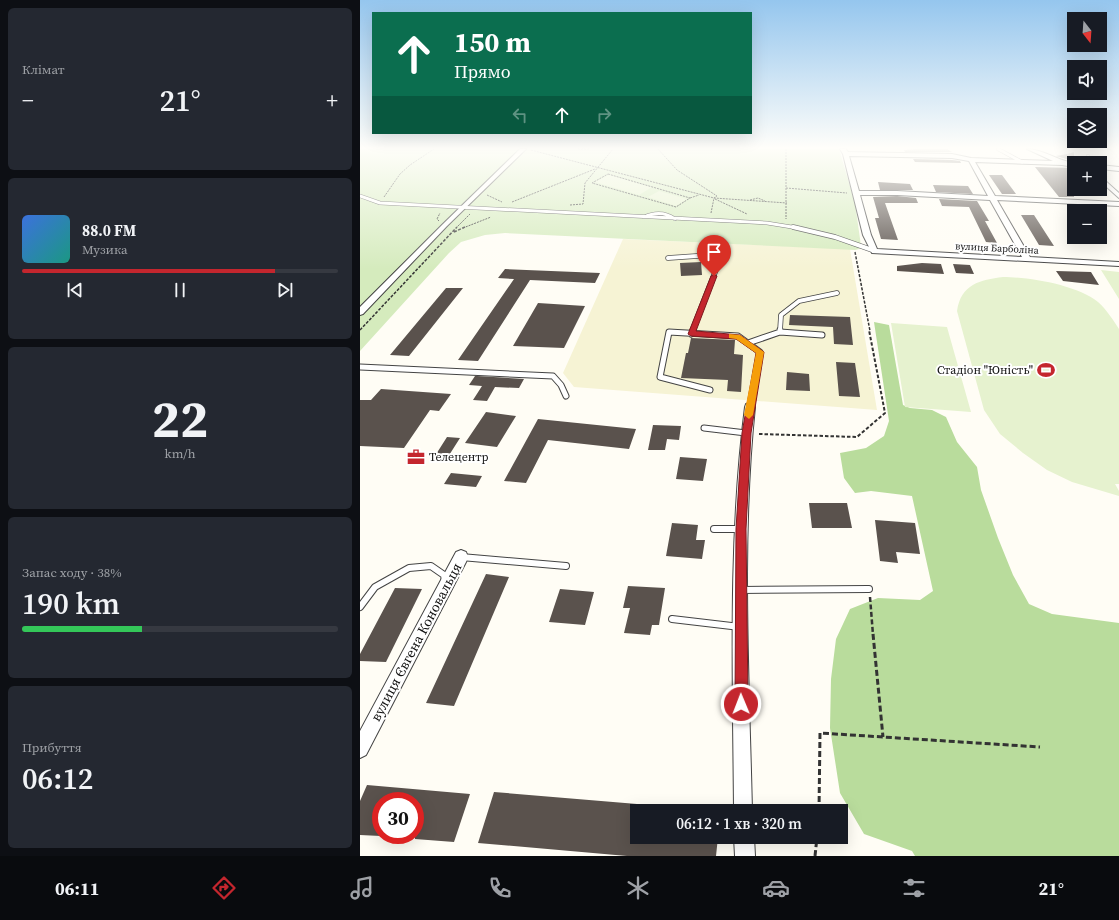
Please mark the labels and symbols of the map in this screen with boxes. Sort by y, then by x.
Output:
north arrow [1067,12,1107,52]
pin [697,235,731,276]
street label: вулиця Барболіна [955,239,1040,257]
sports icon: Стадіон "Юність" [1036,360,1056,380]
place label: Стадіон "Юність" [937,362,1033,378]
office icon: Телецентр [406,447,426,467]
place label: Телецентр [429,449,489,465]
street label: вулиця Євгена Коновальця [366,559,466,725]
position arrow [720,683,762,725]
speed limit sign: 30 [372,792,424,844]

